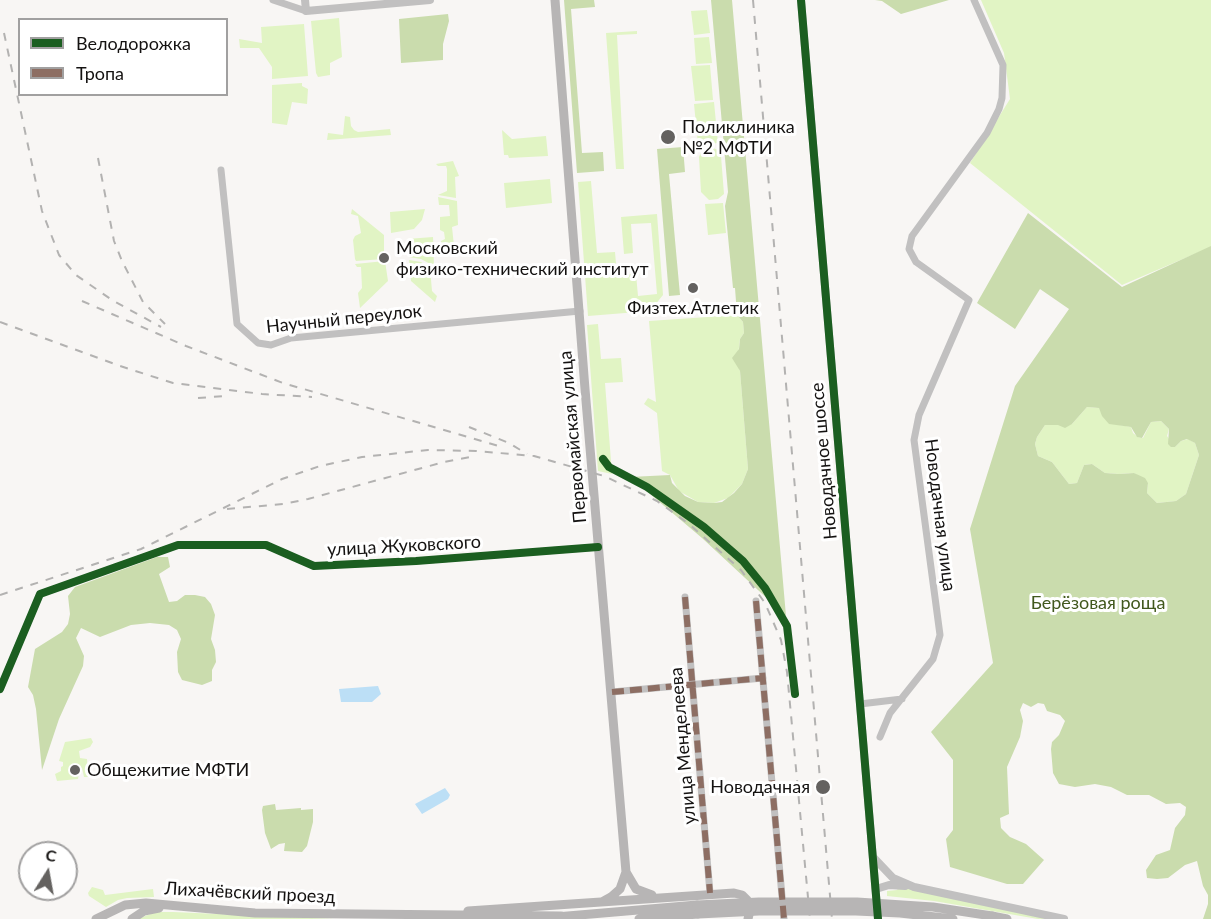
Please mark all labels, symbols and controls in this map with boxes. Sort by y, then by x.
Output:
legend [18,18,228,96]
text: Велодорожка [76,32,191,54]
text: Тропа [76,62,124,84]
place label: Поликлиника №2 МФТИ [682,116,795,158]
marker: Поликлиника №2 МФТИ [659,128,677,146]
place label: Московский физико-технический институт [396,237,649,280]
marker: Московский физико-технический институт [377,251,391,265]
marker: Физтех.Атлетик [686,281,700,295]
place label: Физтех.Атлетик [627,297,759,319]
street label: Научный переулок [265,300,423,338]
street label: Первомайская улица [555,350,591,524]
street label: Новодачное шоссе [806,382,842,540]
street label: Новодачная улица [920,437,960,593]
street label: улица Жуковского [327,531,481,561]
park label: Берёзовая роща [1031,592,1165,614]
street label: улица Менделеева [665,666,701,826]
place label: Общежитие МФТИ [87,759,249,781]
marker: Общежитие МФТИ [68,763,82,777]
place label: Новодачная [710,776,810,798]
marker: Новодачная [814,778,832,796]
north arrow [18,841,78,901]
text: С [44,844,58,865]
street label: Лихачёвский проезд [164,878,336,908]

